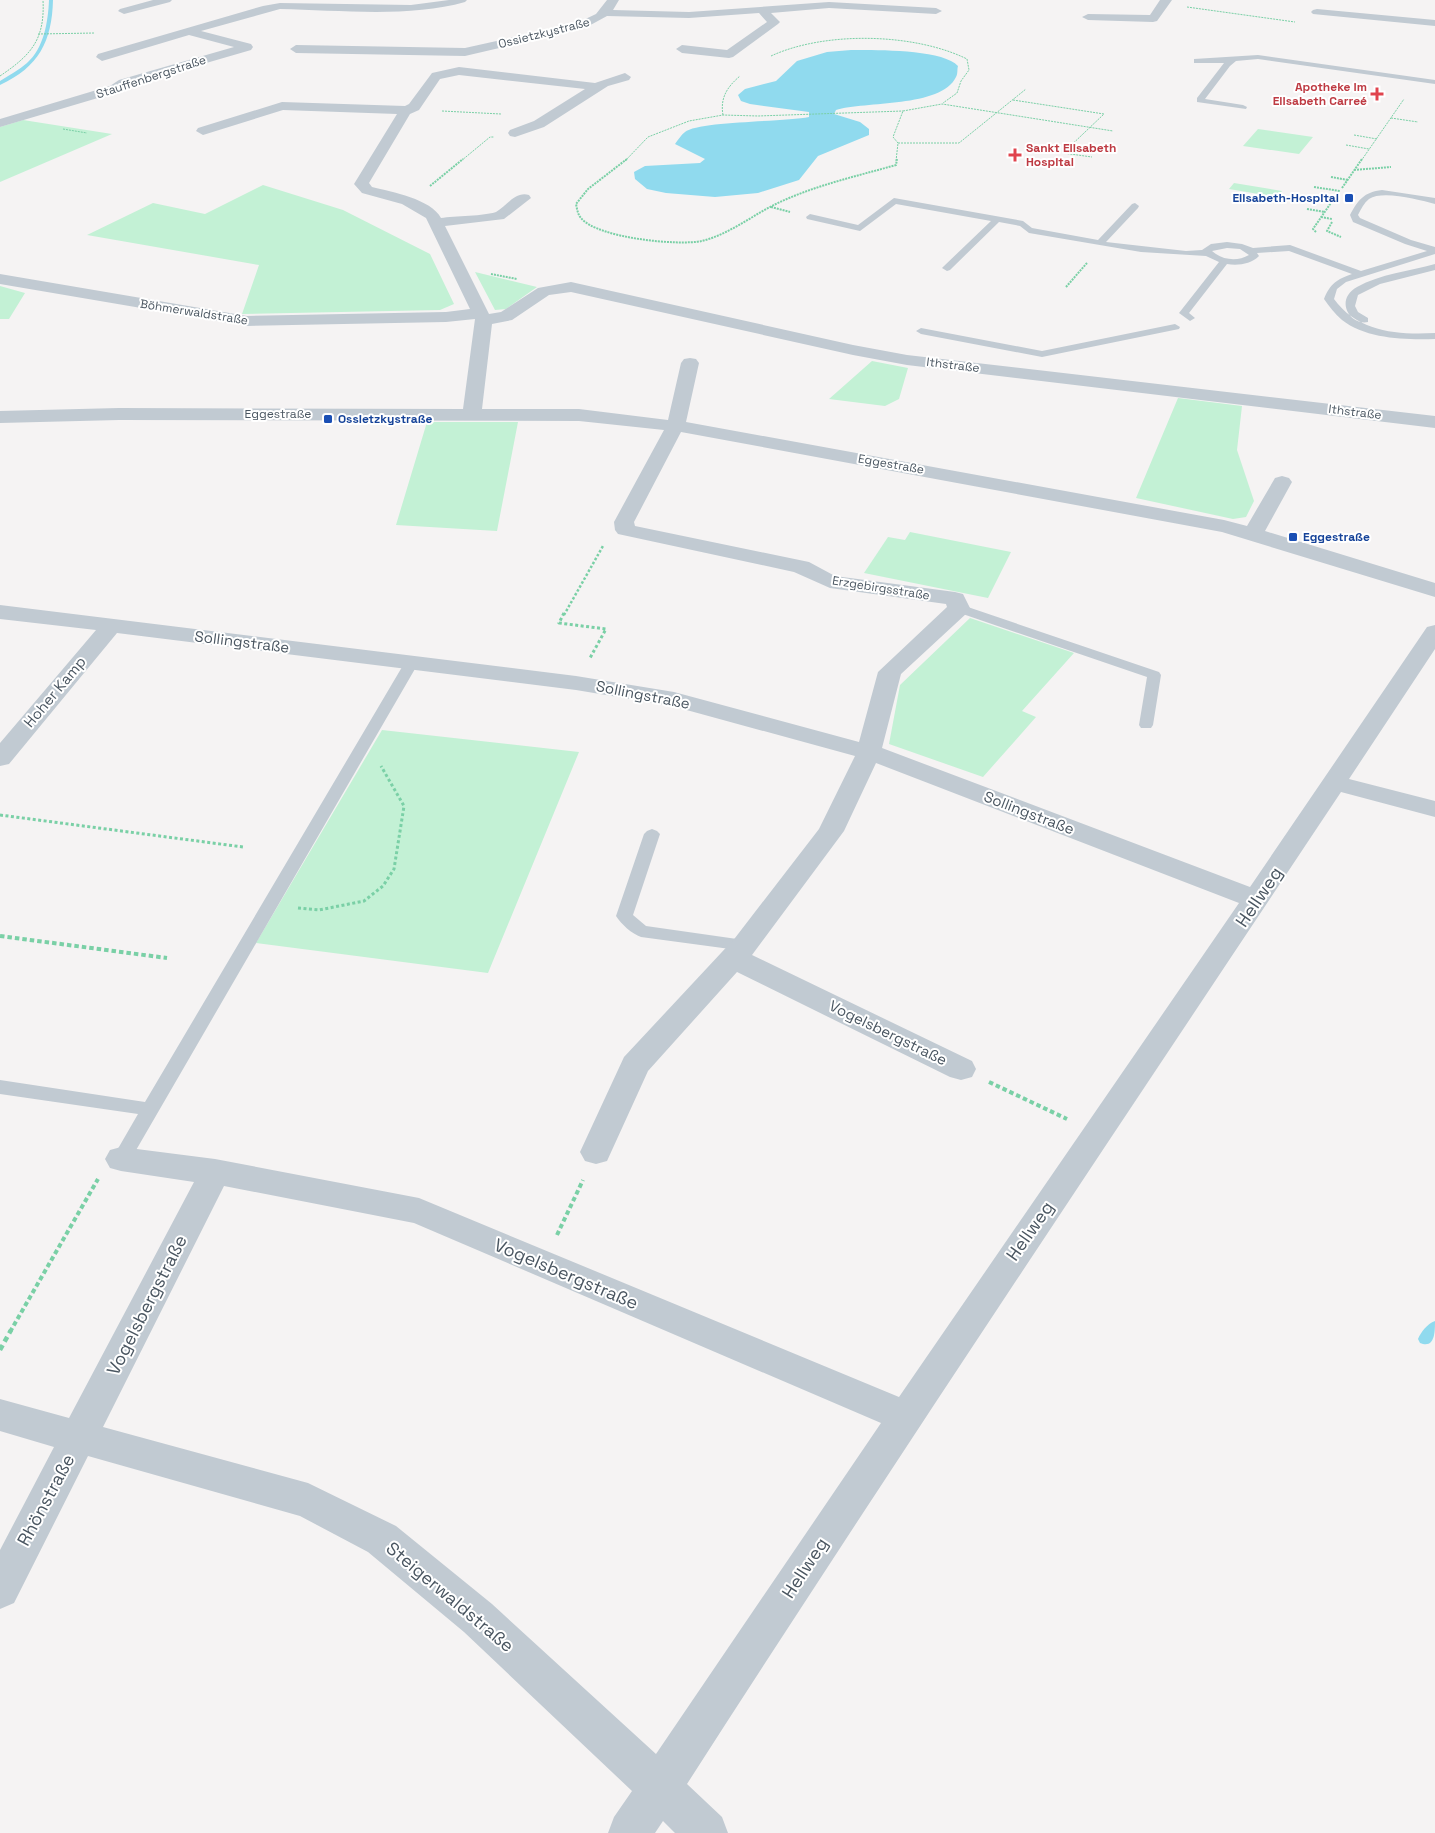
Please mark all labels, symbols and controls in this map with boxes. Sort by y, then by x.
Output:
street label: Ossietzkystraße [497,14,591,52]
street label: Stauffenbergstraße [94,52,208,102]
place label: Apotheke im Elisabeth Carreé [1273,79,1367,109]
marker: Apotheke im Elisabeth Carreé [1371,88,1383,100]
place label: Sankt Elisabeth Hospital [1026,140,1116,170]
marker: Sankt Elisabeth Hospital [1008,148,1022,162]
place label: Elisabeth-Hospital [1232,190,1339,206]
marker: Elisabeth-Hospital [1343,192,1355,204]
street label: Böhmerwaldstraße [139,296,249,328]
street label: Ithstraße [926,354,980,376]
street label: Ithstraße [1328,401,1382,423]
street label: Eggestraße [245,406,311,422]
place label: Ossietzkystraße [338,411,432,427]
marker: Ossietzkystraße [322,413,334,425]
street label: Eggestraße [857,450,925,478]
place label: Eggestraße [1303,529,1370,545]
marker: Eggestraße [1287,531,1299,543]
street label: Erzgebirgsstraße [831,572,931,604]
street label: Sollingstraße [194,626,291,657]
street label: Hoher Kamp [19,652,90,731]
street label: Sollingstraße [595,676,692,713]
street label: Sollingstraße [981,787,1077,839]
street label: Hellweg [1230,862,1287,931]
street label: Vogelsbergstraße [826,996,950,1069]
street label: Hellweg [1001,1196,1058,1265]
street label: Vogelsbergstraße [101,1231,192,1379]
street label: Vogelsbergstraße [491,1233,642,1314]
street label: Rhönstraße [12,1450,79,1550]
street label: Hellweg [776,1533,833,1602]
street label: Steigerwaldstraße [382,1536,519,1657]

